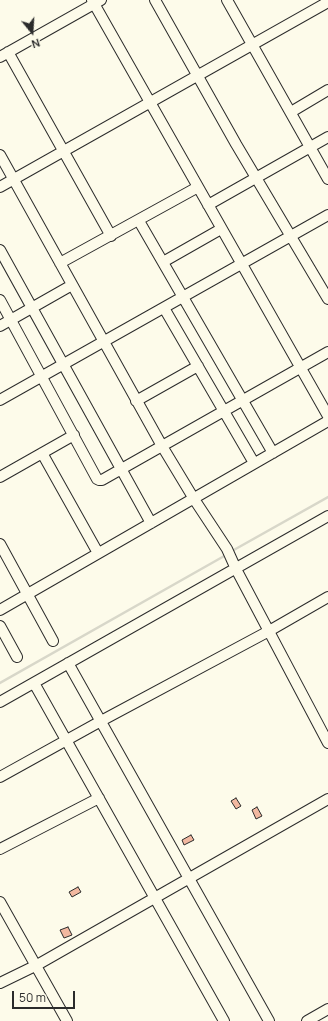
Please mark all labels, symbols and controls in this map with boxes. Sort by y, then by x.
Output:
north arrow [12,12,52,52]
text: N [30,36,42,52]
scale bar [14,983,77,1009]
text: 50 m [19,989,46,1006]

